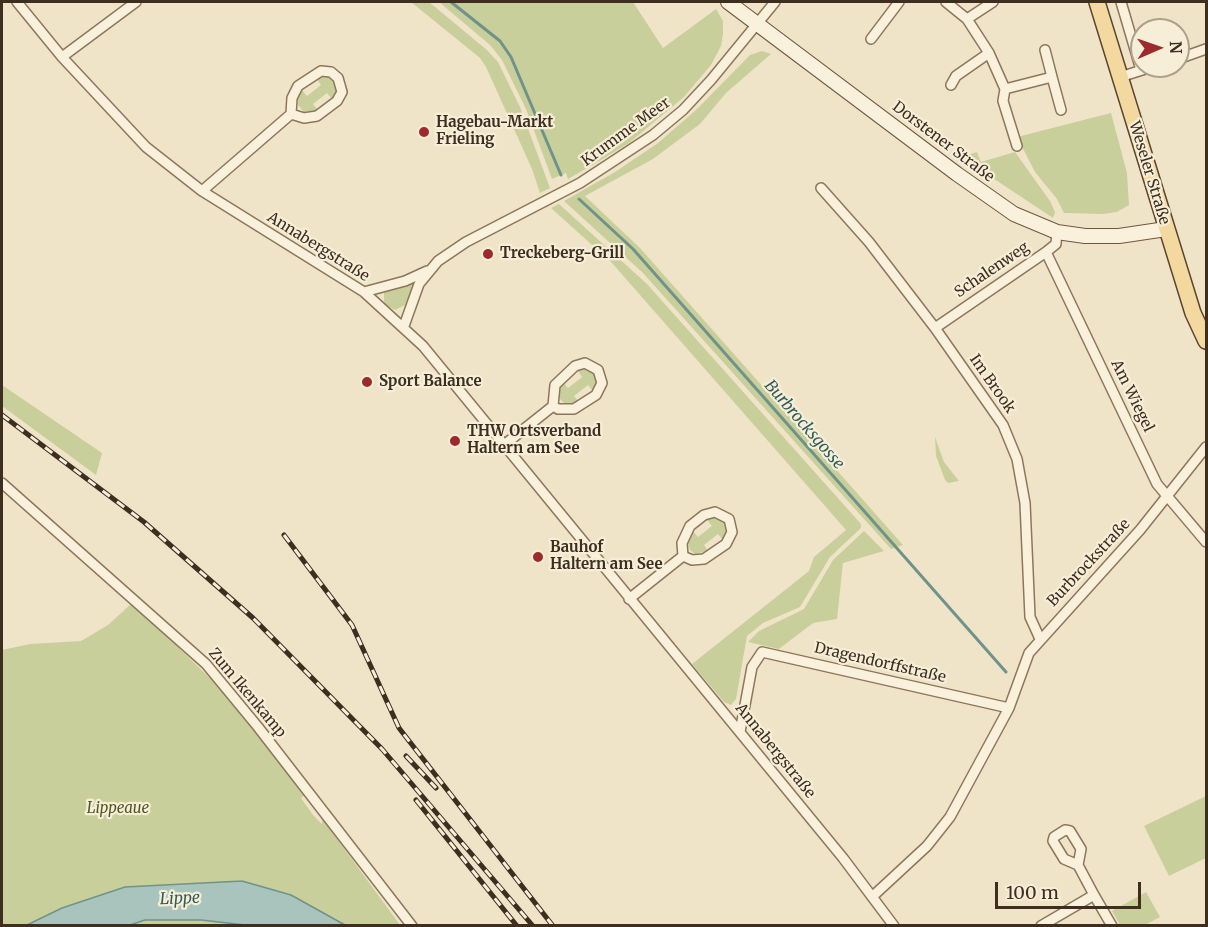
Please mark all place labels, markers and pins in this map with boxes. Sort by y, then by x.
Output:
place label: Hagebau-Markt Frieling [436,114,553,149]
marker: Hagebau-Markt Frieling [417,125,431,139]
place label: Treckeberg-Grill [500,245,624,263]
marker: Treckeberg-Grill [481,247,495,261]
place label: Sport Balance [379,373,482,391]
marker: Sport Balance [360,375,374,389]
place label: THW Ortsverband Haltern am See [467,423,601,458]
marker: THW Ortsverband Haltern am See [448,434,462,448]
place label: Bauhof Haltern am See [550,539,663,574]
marker: Bauhof Haltern am See [531,550,545,564]

